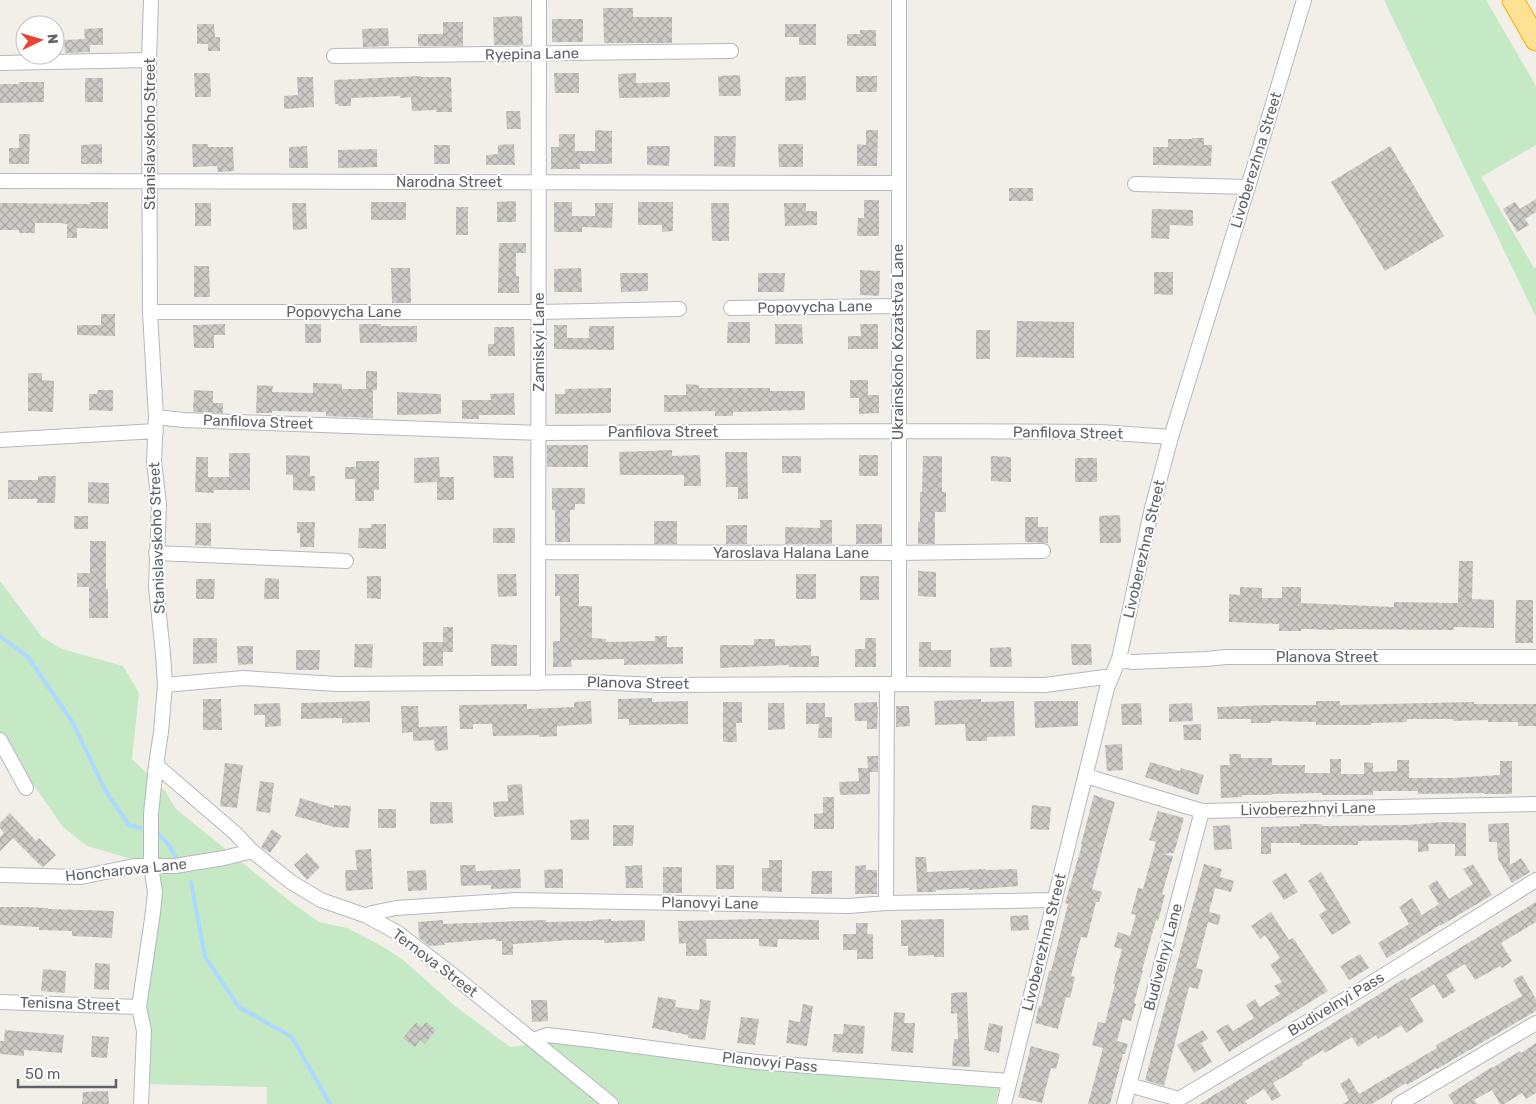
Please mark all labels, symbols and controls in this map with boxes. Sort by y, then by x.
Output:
north arrow [15,15,65,65]
text: N [44,33,61,45]
street label: Ryepina Lane [485,44,579,64]
street label: Stanislavskoho Street [141,58,159,210]
street label: Livoberezhna Street [1227,90,1285,230]
street label: Narodna Street [396,173,502,191]
street label: Ukrainskoho Kozatstva Lane [889,244,907,440]
street label: Zamiskyi Lane [530,292,548,392]
street label: Popovycha Lane [757,297,873,317]
street label: Popovycha Lane [286,303,402,321]
street label: Panfilova Street [203,411,314,433]
street label: Panfilova Street [608,423,718,441]
street label: Panfilova Street [1013,423,1123,443]
street label: Stanislavskoho Street [145,462,169,614]
street label: Livoberezhna Street [1119,478,1169,620]
street label: Yaroslava Halana Lane [713,544,869,562]
street label: Planova Street [1276,648,1378,666]
street label: Planova Street [587,673,689,693]
street label: Livoberezhnyi Lane [1240,799,1376,819]
street label: Honcharova Lane [64,855,188,885]
street label: Livoberezhna Street [1018,871,1070,1013]
street label: Planovyi Lane [661,893,759,913]
street label: Budivelnyi Lane [1140,901,1186,1013]
street label: Ternova Street [389,925,481,1001]
street label: Budivelnyi Pass [1285,968,1388,1040]
street label: Tenisna Street [19,993,121,1015]
street label: Planovyi Pass [721,1048,819,1076]
scale bar [18,1056,115,1088]
text: 50 m [25,1065,60,1083]

